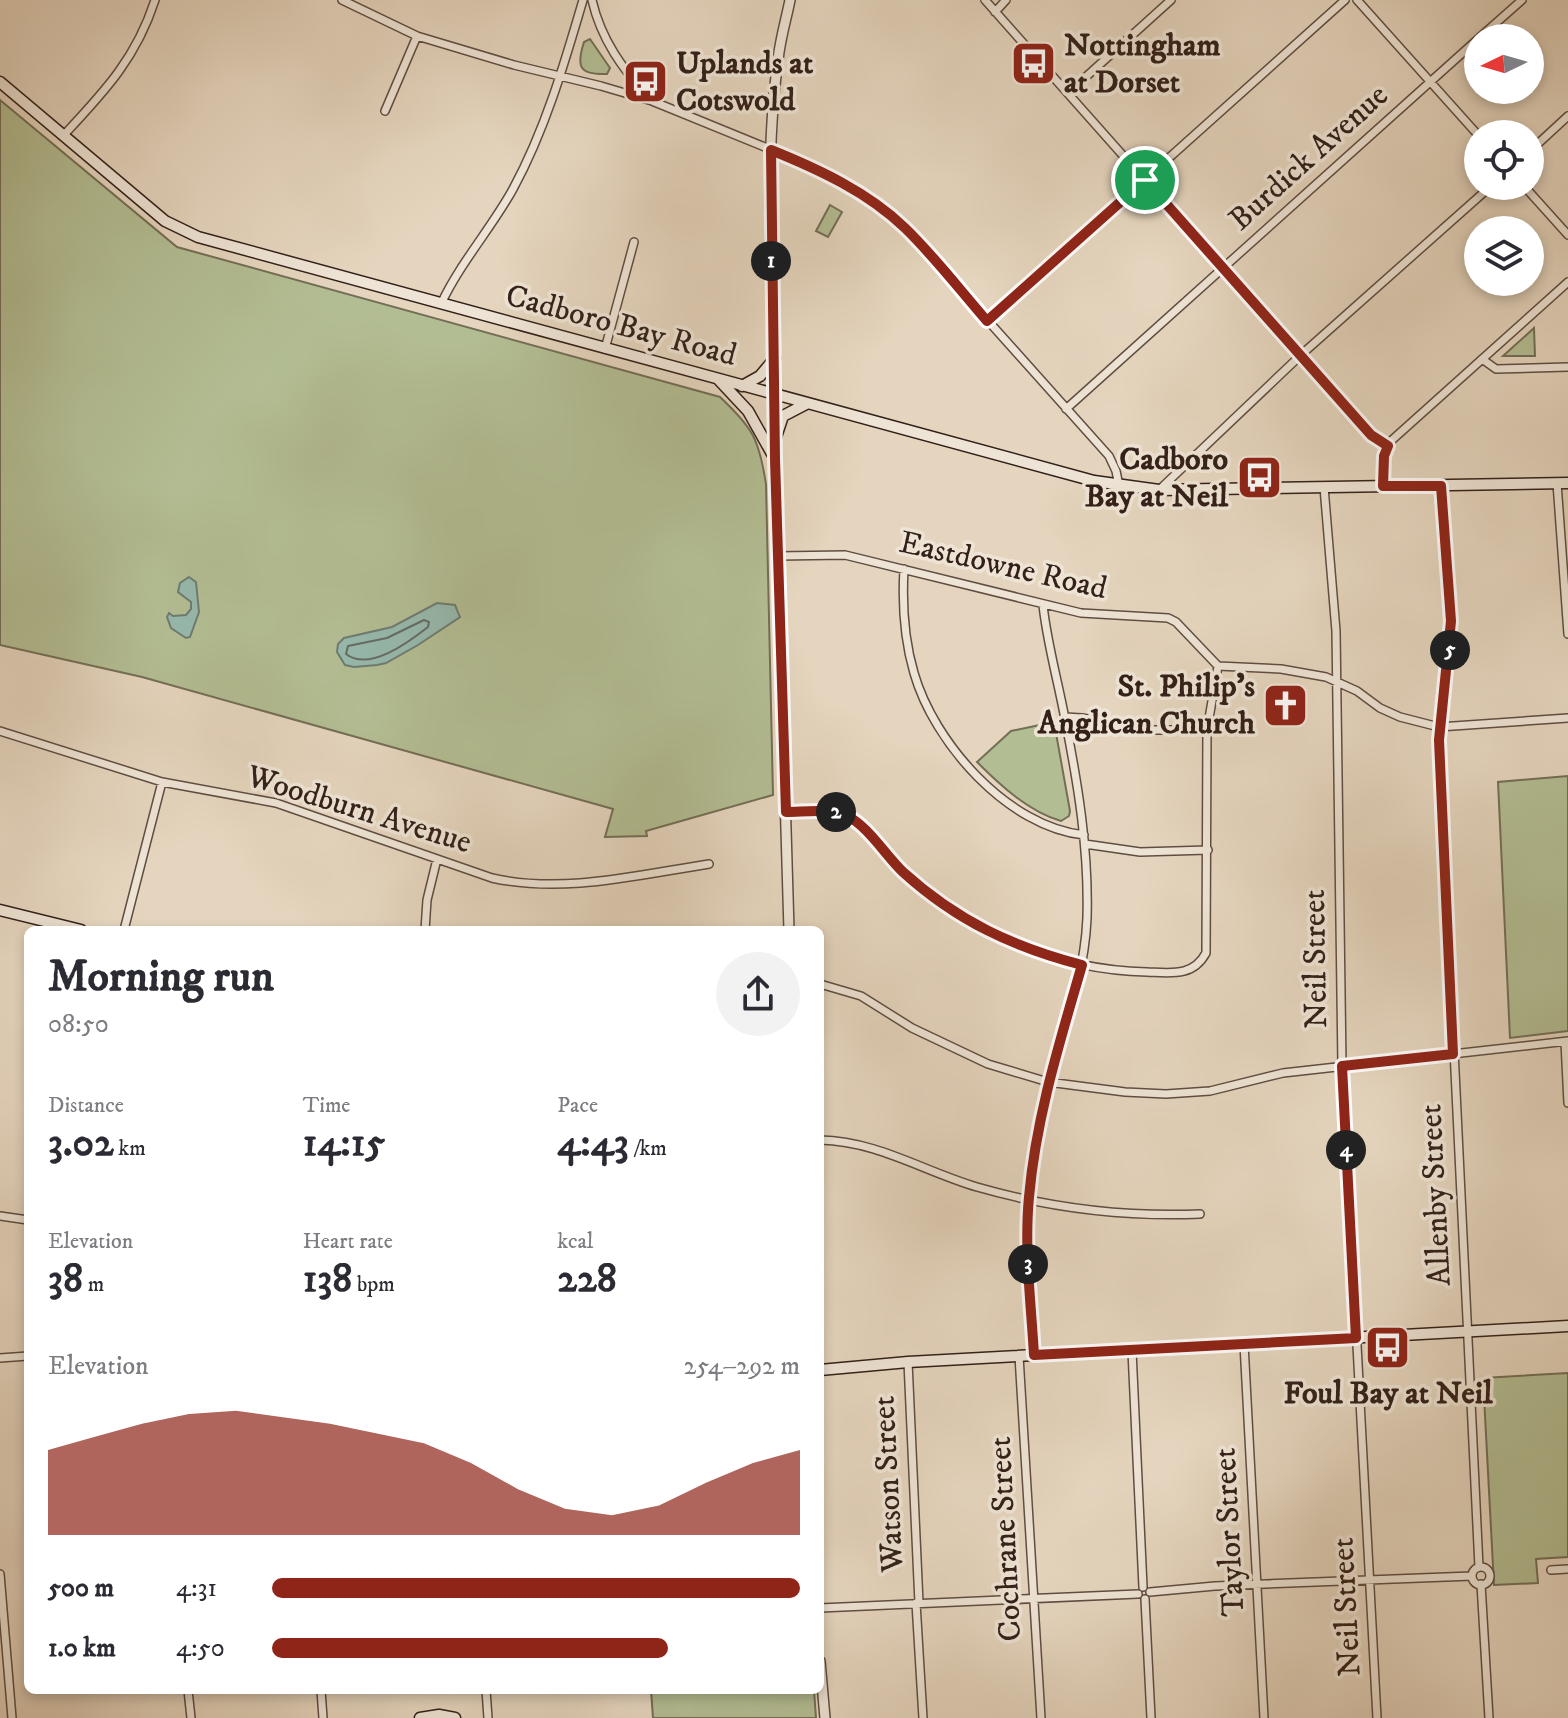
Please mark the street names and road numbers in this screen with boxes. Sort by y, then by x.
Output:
street label: Burdick Avenue [1221,76,1397,240]
street label: Cadboro Bay Road [501,276,741,376]
street label: Eastdowne Road [895,523,1111,609]
street label: Woodburn Avenue [241,757,476,863]
street label: Neil Street [1295,889,1337,1029]
street label: Allenby Street [1411,1103,1461,1287]
street label: Watson Street [864,1395,914,1574]
street label: Cochrane Street [981,1435,1031,1643]
street label: Taylor Street [1206,1447,1254,1617]
street label: Neil Street [1323,1536,1371,1678]

